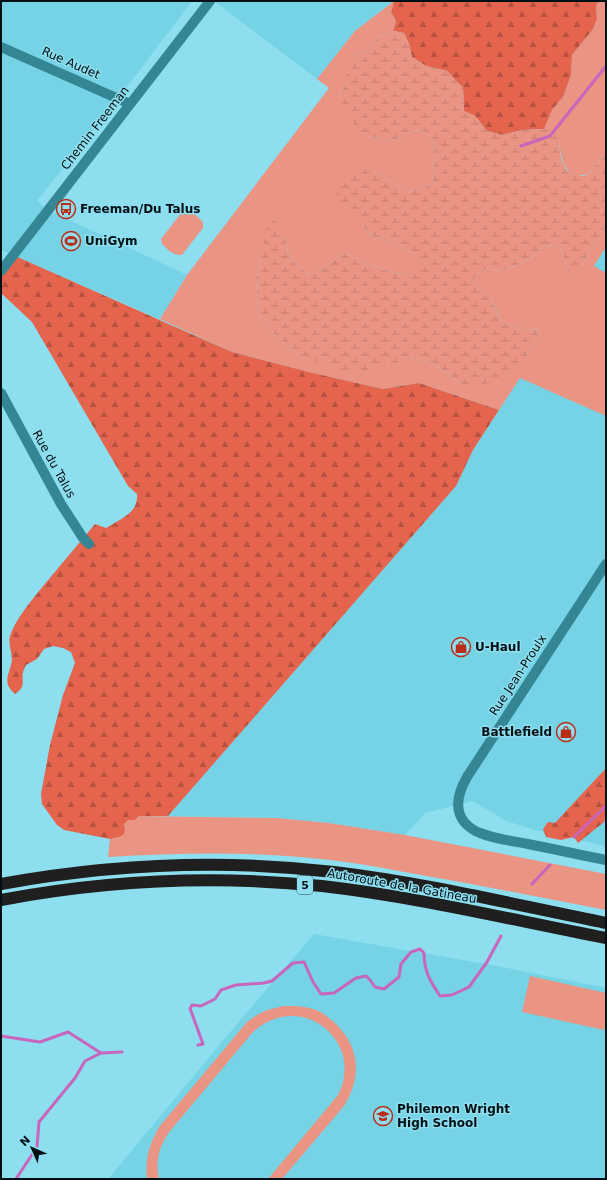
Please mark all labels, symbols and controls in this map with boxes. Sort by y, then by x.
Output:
street label: Rue Audet [40,44,102,82]
street label: Chemin Freeman [58,84,132,172]
bus stop icon: Freeman/Du Talus [55,198,77,220]
place label: Freeman/Du Talus [80,202,200,216]
sports icon: UniGym [60,230,82,252]
place label: UniGym [85,234,138,248]
street label: Rue du Talus [30,428,78,500]
street label: Rue Jean-Proulx [487,632,549,718]
shop icon: U-Haul [450,636,472,658]
place label: U-Haul [475,640,521,654]
shop icon: Battlefield [555,721,577,743]
place label: Battlefield [481,725,552,739]
street label: Autoroute de la Gatineau [326,866,478,906]
road number: 5 [297,876,313,894]
place label: Philemon Wright High School [397,1102,510,1130]
school or university icon: Philemon Wright High School [372,1105,394,1127]
north arrow [12,1128,52,1168]
text: N [17,1133,33,1149]

